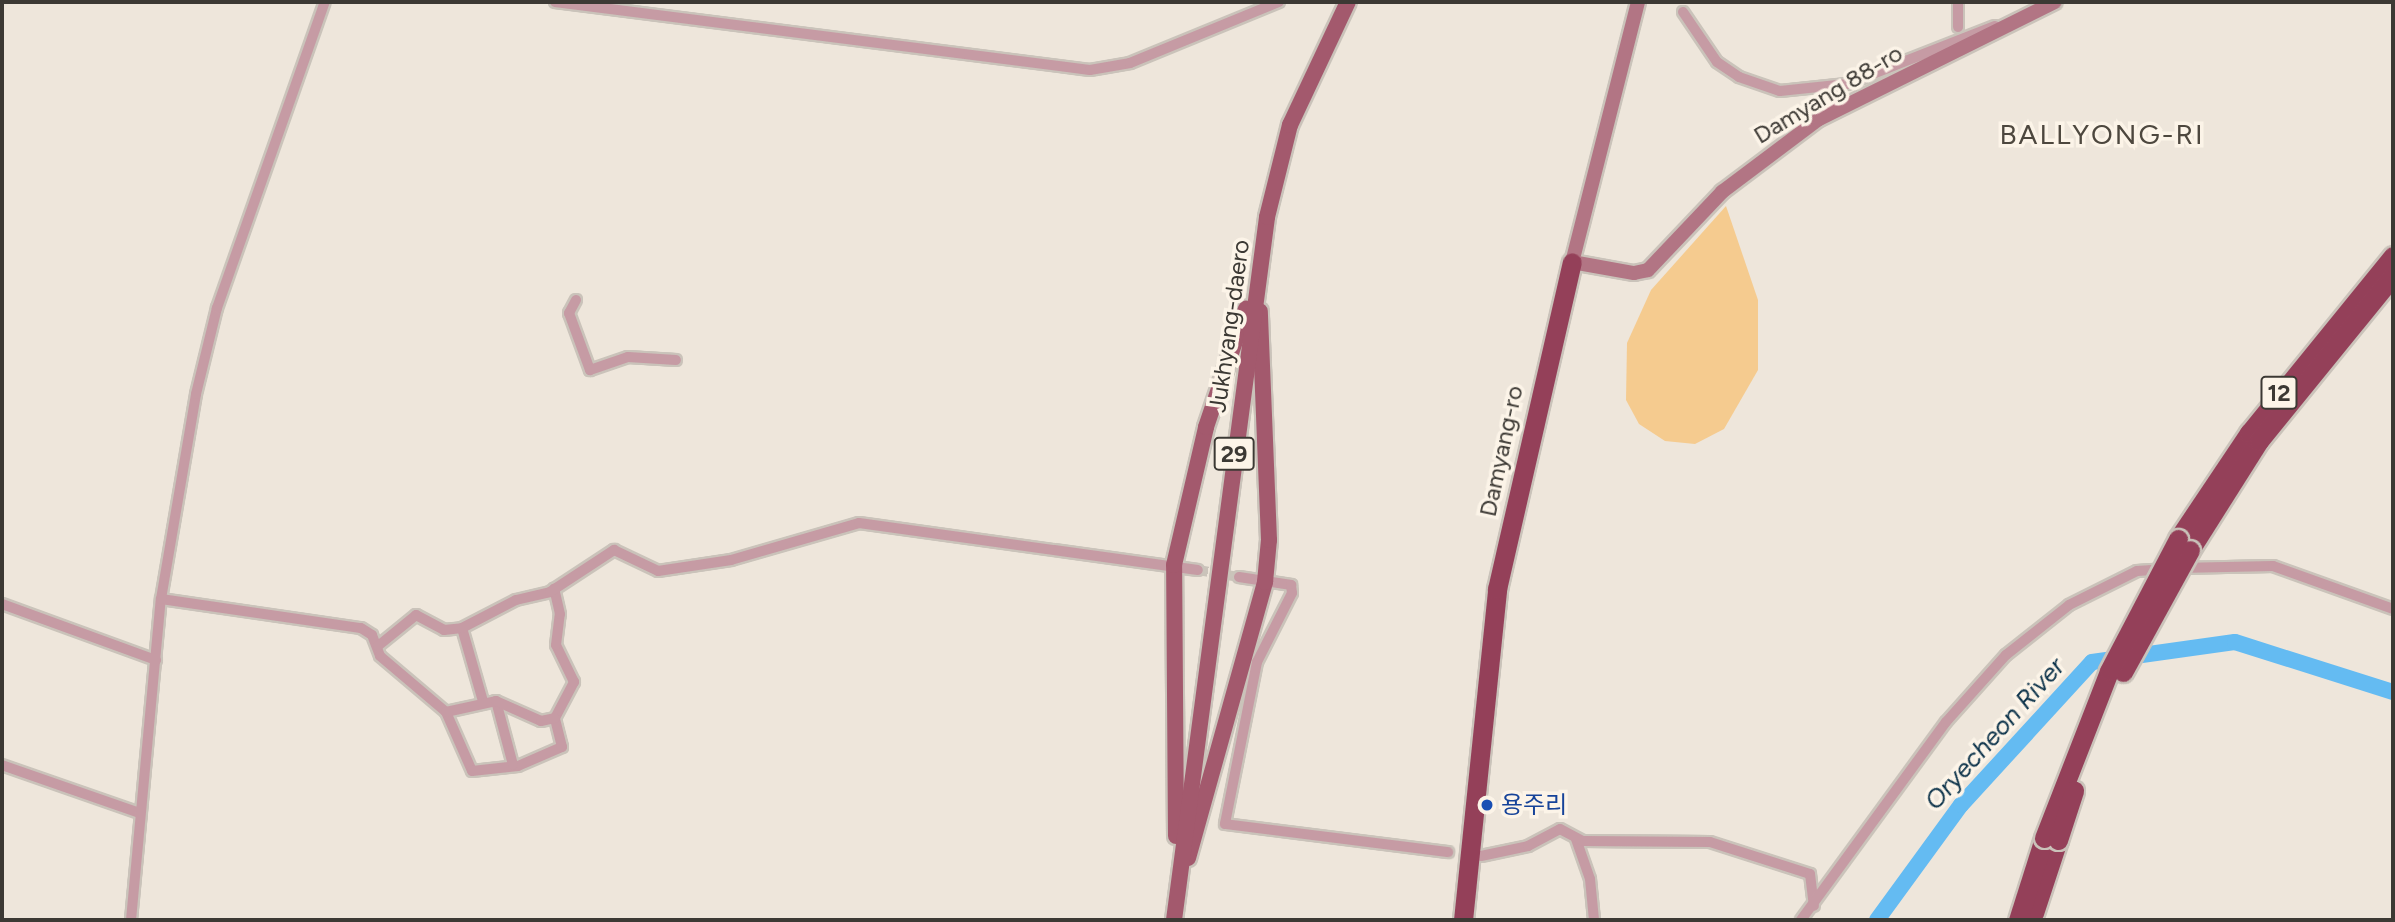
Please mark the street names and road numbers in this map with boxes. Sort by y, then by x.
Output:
street label: Damyang 88-ro [1748,38,1908,150]
street label: Jukhyang-daero [1203,238,1255,414]
road number: 12 [2260,374,2298,412]
street label: Damyang-ro [1473,383,1529,519]
road number: 29 [1213,435,1255,474]

